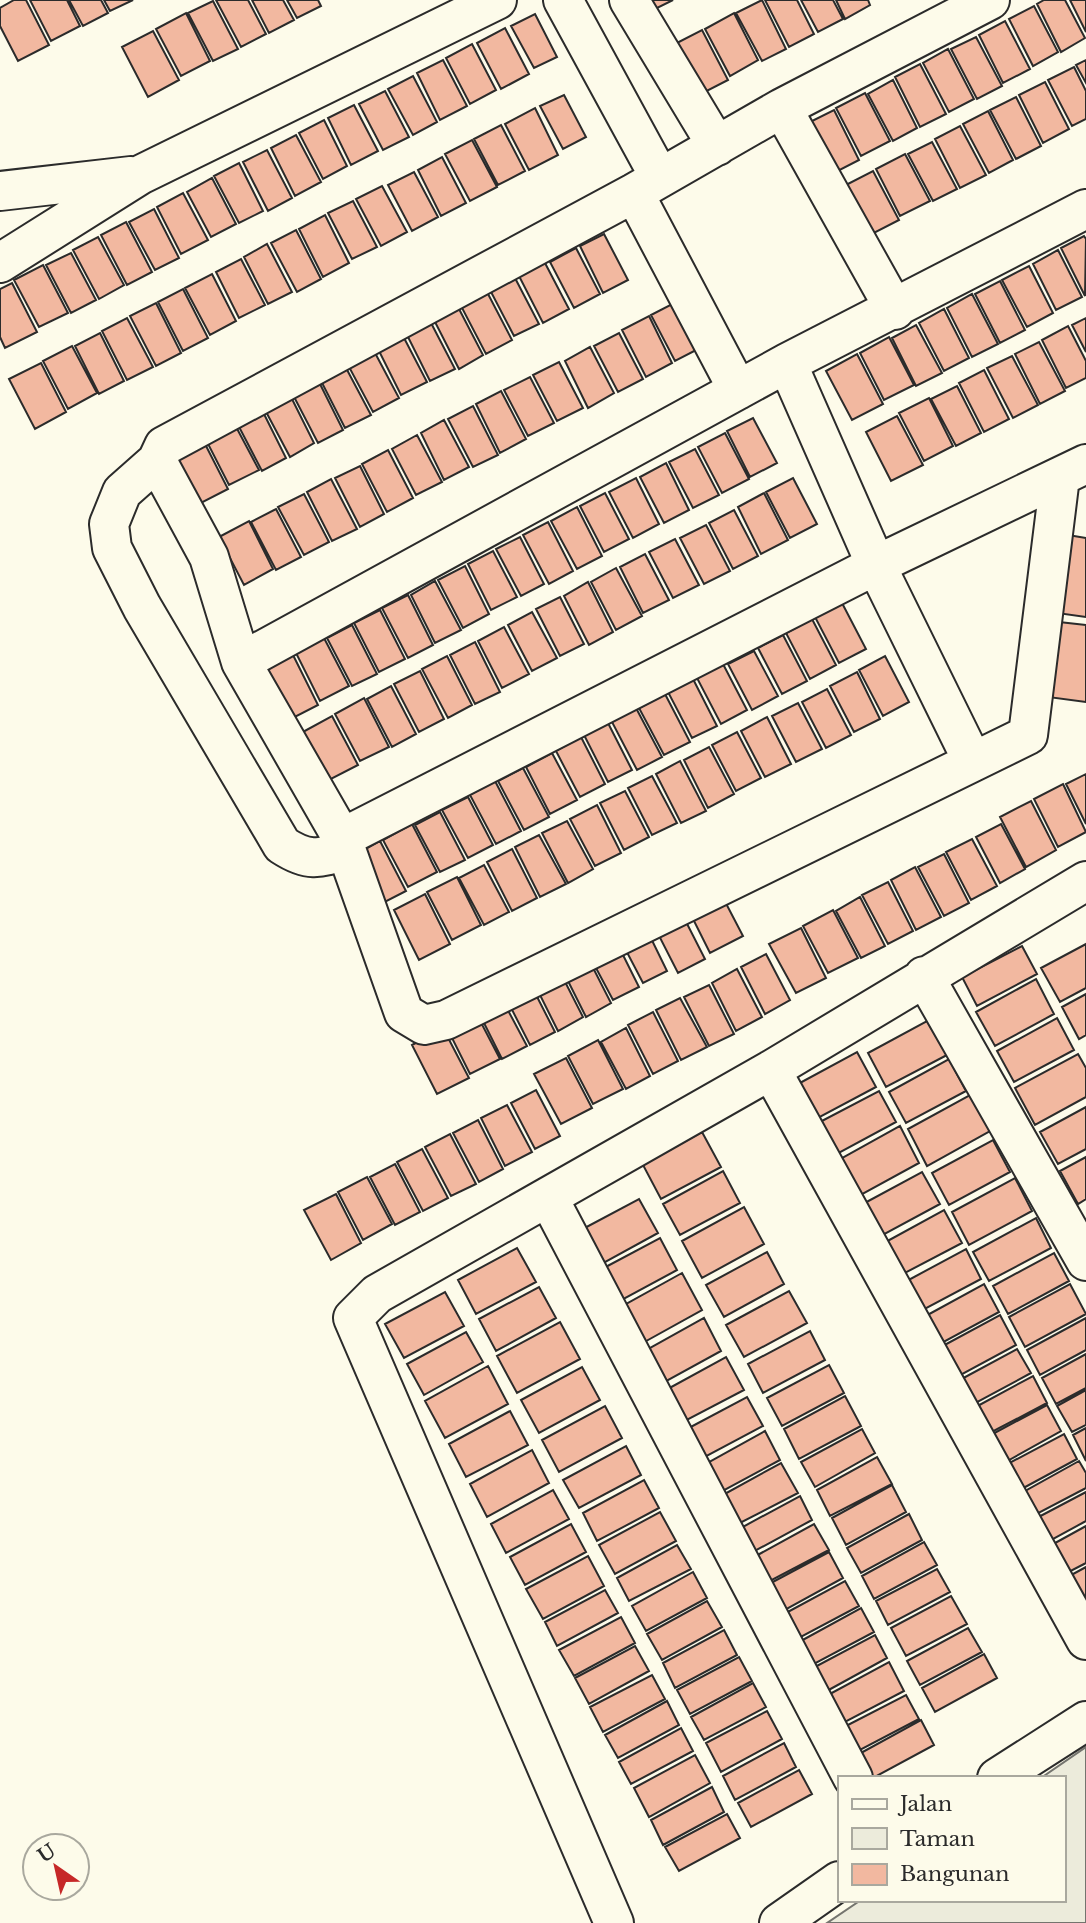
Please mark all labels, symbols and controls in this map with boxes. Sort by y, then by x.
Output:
legend [838,1776,1065,1902]
text: Jalan [897,1791,952,1817]
text: Taman [900,1826,975,1852]
north arrow [21,1832,91,1902]
text: U [33,1839,60,1868]
text: Bangunan [900,1861,1009,1887]

